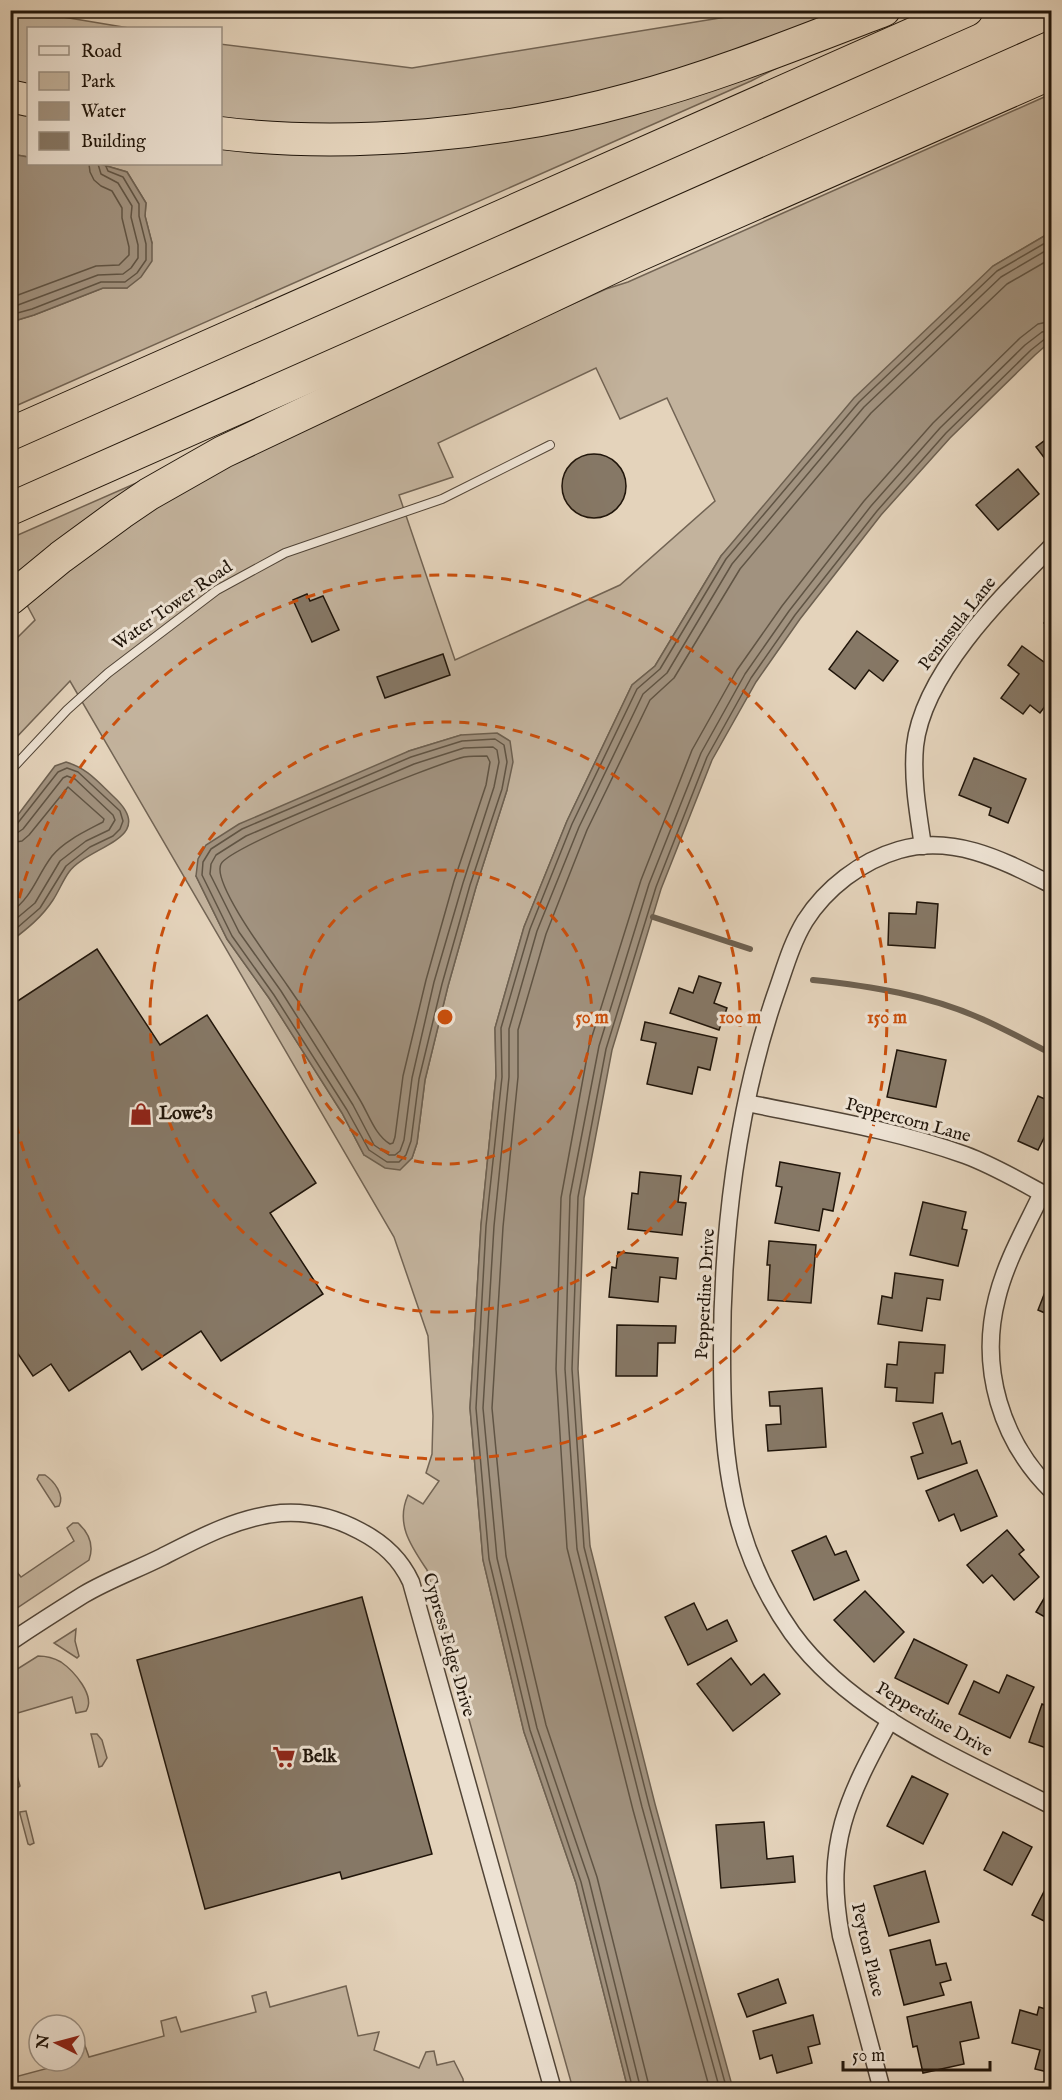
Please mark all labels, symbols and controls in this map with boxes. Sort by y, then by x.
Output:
legend [27,27,222,165]
text: Road [81,41,122,64]
text: Park [81,71,116,94]
text: Water [81,101,126,124]
text: Building [81,131,146,154]
street label: Water Tower Road [109,556,238,656]
street label: Peninsula Lane [914,572,1002,676]
centre of rings [435,1007,455,1027]
text: 50 m [575,1007,609,1030]
text: 100 m [719,1007,761,1030]
text: 150 m [867,1007,907,1030]
street label: Peppercorn Lane [843,1093,973,1149]
shop icon: Lowe's [128,1101,154,1127]
place label: Lowe's [159,1103,213,1126]
street label: Pepperdine Drive [691,1228,721,1360]
street label: Cypress Edge Drive [416,1570,480,1720]
street label: Pepperdine Drive [872,1677,996,1763]
supermarket icon: Belk [271,1744,297,1770]
place label: Belk [302,1746,338,1769]
street label: Peyton Place [845,1901,889,1999]
north arrow [27,2013,87,2073]
text: N [33,2034,55,2051]
scale bar [843,2034,990,2072]
text: 50 m [852,2045,885,2068]

